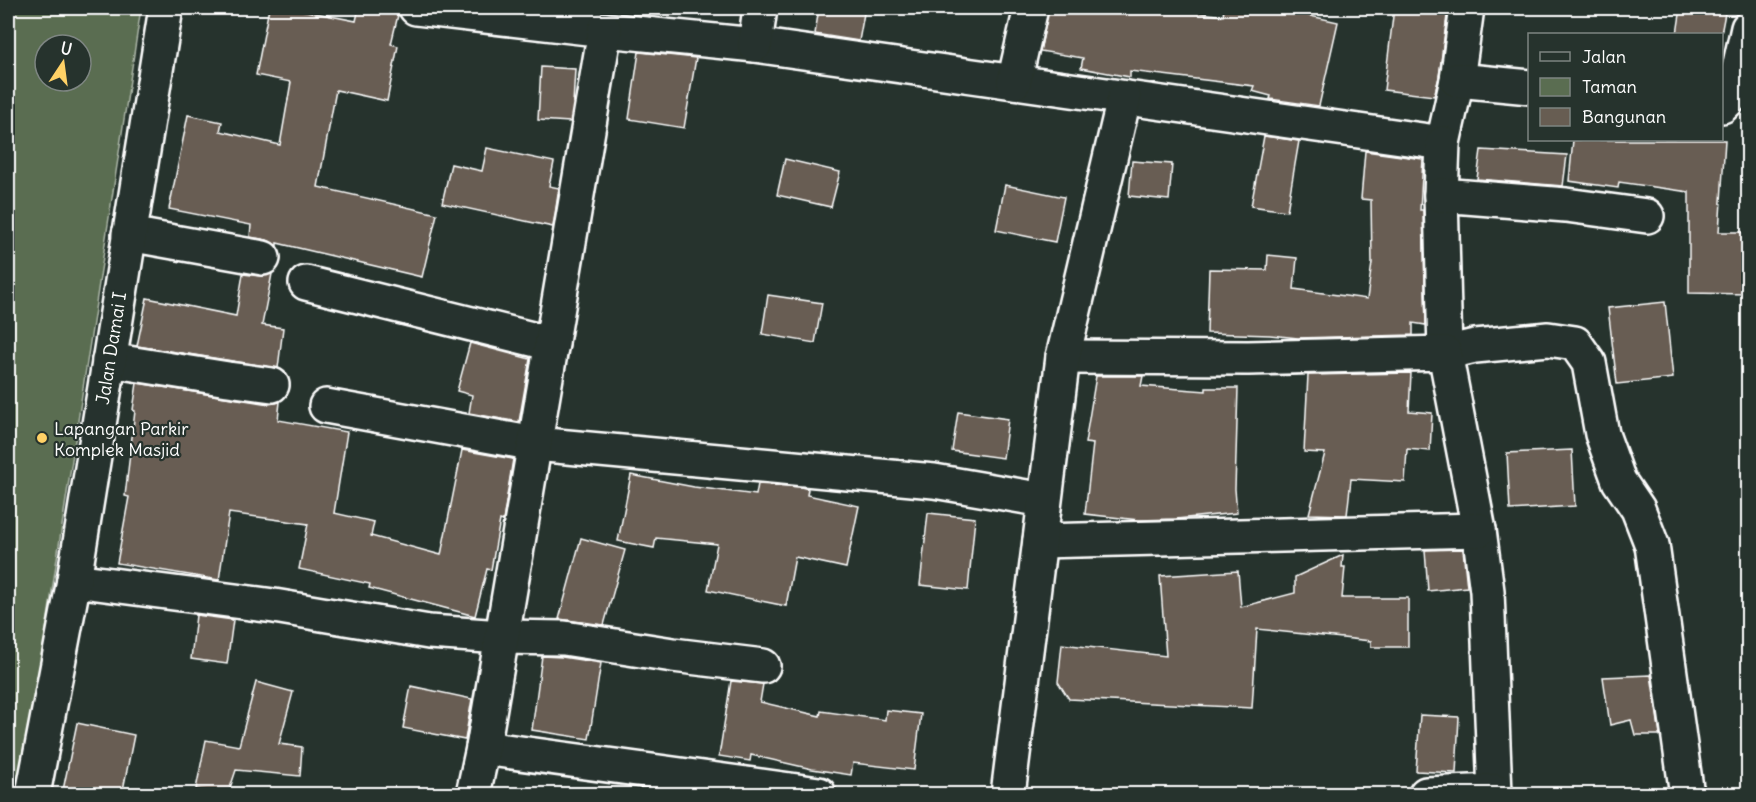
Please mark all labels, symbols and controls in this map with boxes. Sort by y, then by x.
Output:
north arrow [33,33,93,93]
legend [1528,33,1723,141]
text: U [59,37,74,59]
text: Jalan [1582,45,1626,68]
text: Taman [1582,75,1637,98]
text: Bangunan [1582,105,1666,128]
street label: Jalan Damai I [91,290,131,406]
place label: Lapangan Parkir Komplek Masjid [54,417,189,461]
marker: Lapangan Parkir Komplek Masjid [35,431,49,445]

